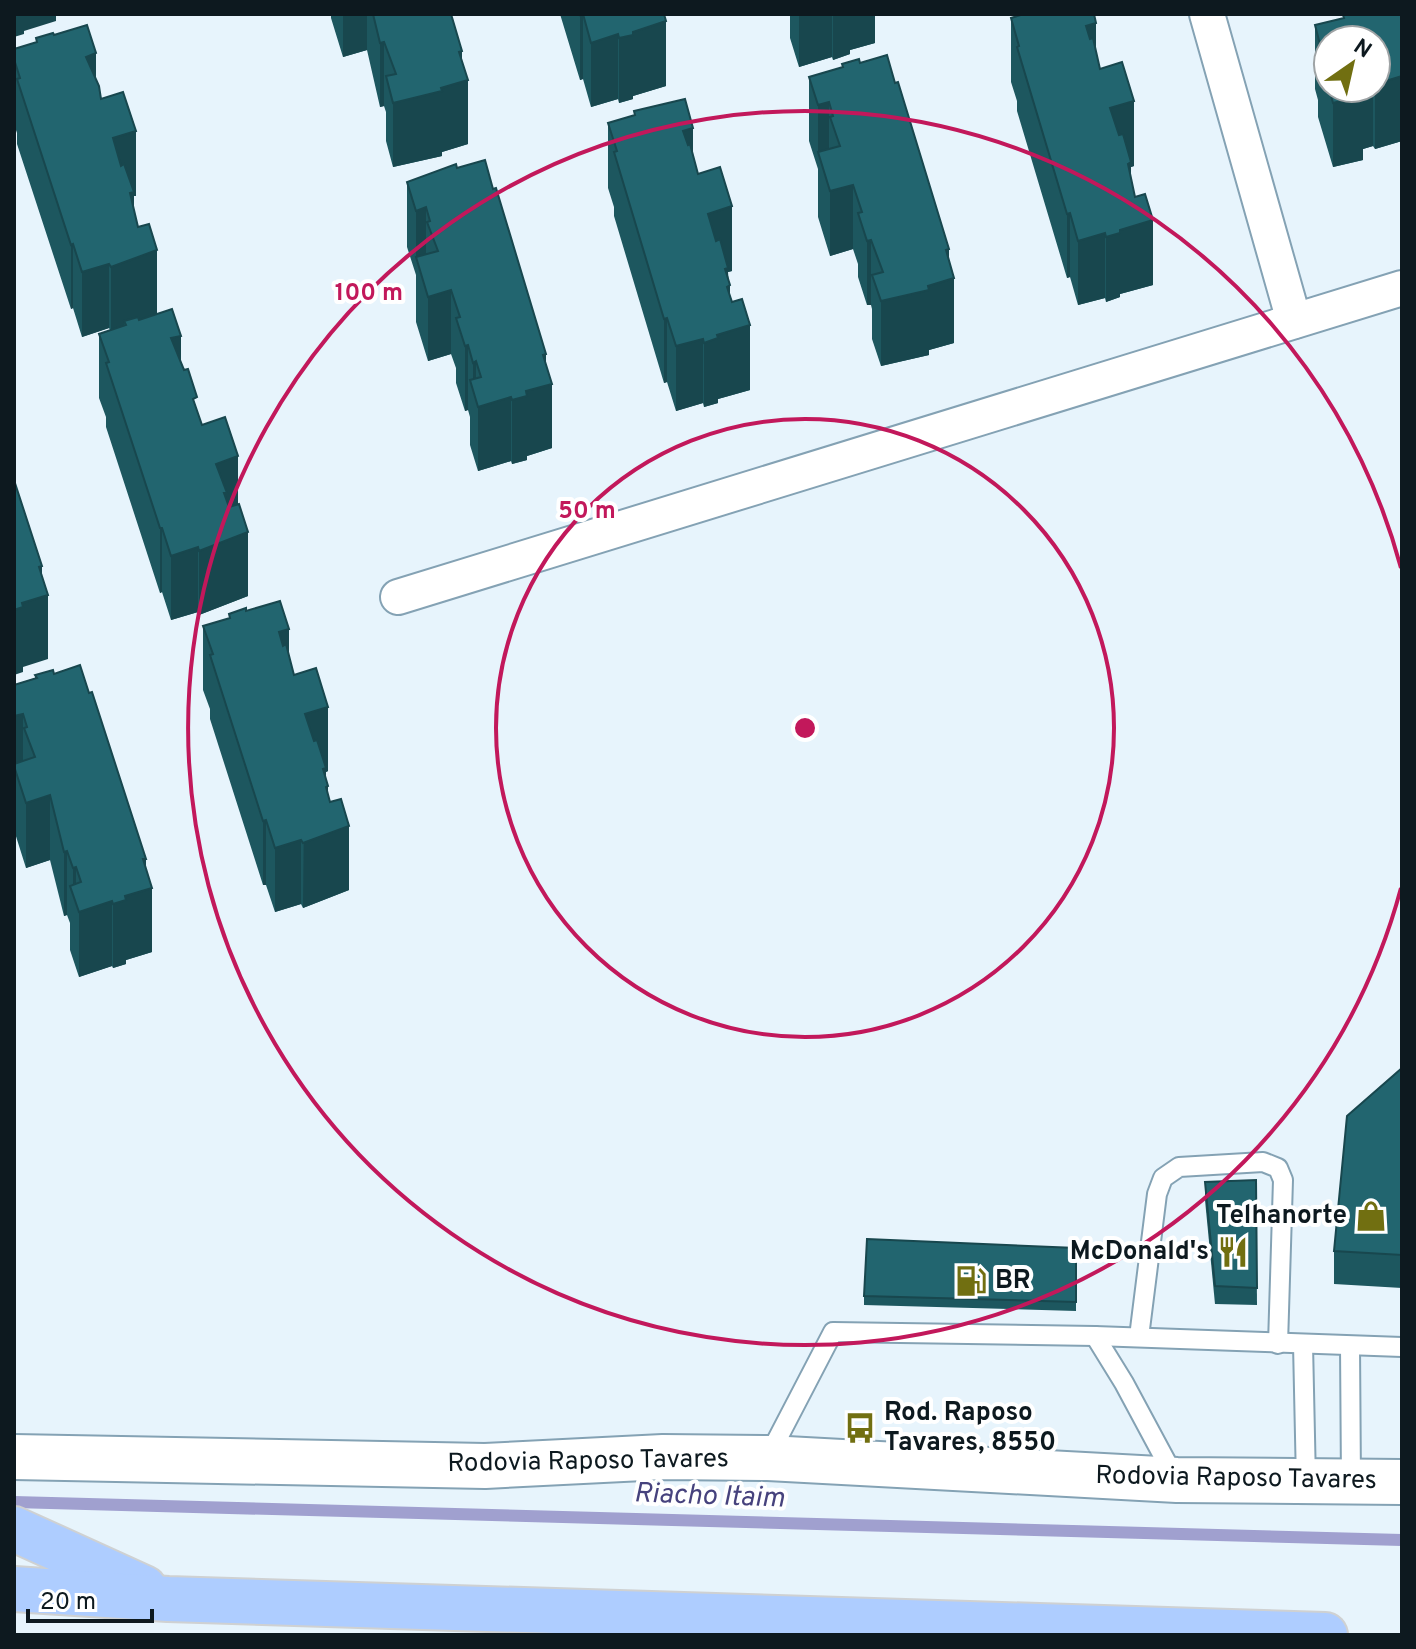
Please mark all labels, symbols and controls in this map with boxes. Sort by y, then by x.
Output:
north arrow [1312,24,1392,104]
text: N [1348,34,1376,65]
text: 100 m [335,279,403,309]
text: 50 m [558,497,616,527]
centre of rings [791,714,819,742]
shop icon: Telhanorte [1354,1199,1388,1233]
place label: Telhanorte [1216,1200,1347,1233]
restaurant icon: McDonald's [1216,1235,1250,1269]
place label: McDonald's [1070,1236,1209,1269]
fuel station icon: BR [954,1264,988,1298]
place label: BR [995,1265,1031,1298]
place label: Rod. Raposo Tavares, 8550 [884,1397,1056,1460]
bus stop icon: Rod. Raposo Tavares, 8550 [843,1411,877,1445]
street label: Rodovia Raposo Tavares [447,1443,729,1481]
street label: Rodovia Raposo Tavares [1095,1460,1377,1498]
water label: Riacho Itaim [633,1476,785,1518]
scale bar [28,1573,152,1623]
text: 20 m [40,1588,96,1618]

